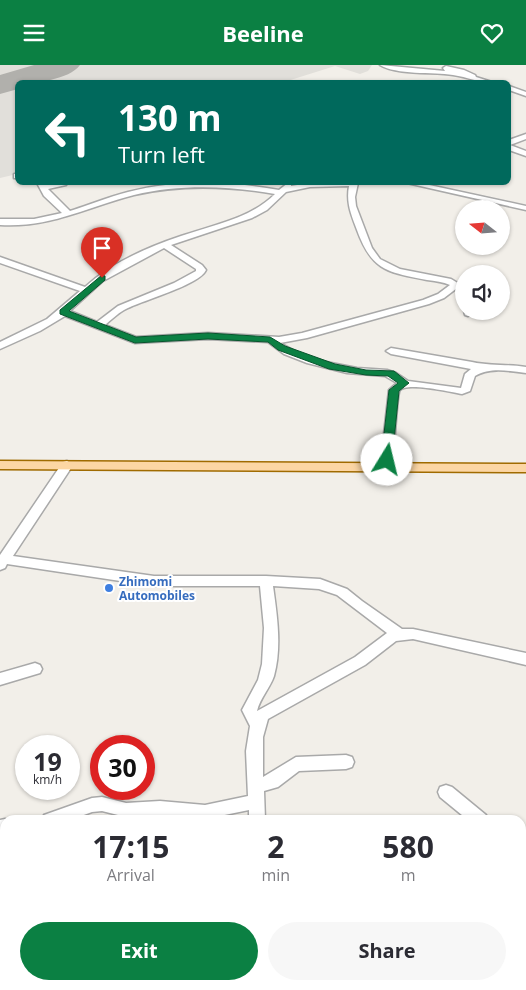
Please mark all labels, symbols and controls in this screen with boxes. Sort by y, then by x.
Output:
text: Beeline [222,18,304,48]
icon: menu [20,19,48,47]
icon: heart [478,19,506,47]
text: 130 m [118,94,222,141]
icon: left [35,100,100,165]
text: Turn left [118,139,205,169]
north arrow [455,200,510,255]
map controls [455,200,510,320]
pin [81,227,123,278]
icon: arrive [88,234,116,262]
button: sound [455,265,510,320]
position arrow [360,433,412,485]
place label: Zhimomi Automobiles [119,573,195,604]
marker: Zhimomi Automobiles [103,582,115,594]
speed limit sign: 30 [90,735,155,800]
text: 19 [33,744,62,778]
text: km/h [33,771,62,788]
text: 17:15 [92,826,169,867]
text: 2 [267,826,284,867]
text: 580 [382,826,434,867]
text: Arrival [107,864,155,886]
text: min [262,864,290,886]
text: m [401,864,416,886]
button: Exit [20,922,258,980]
button: Share [268,922,506,980]

